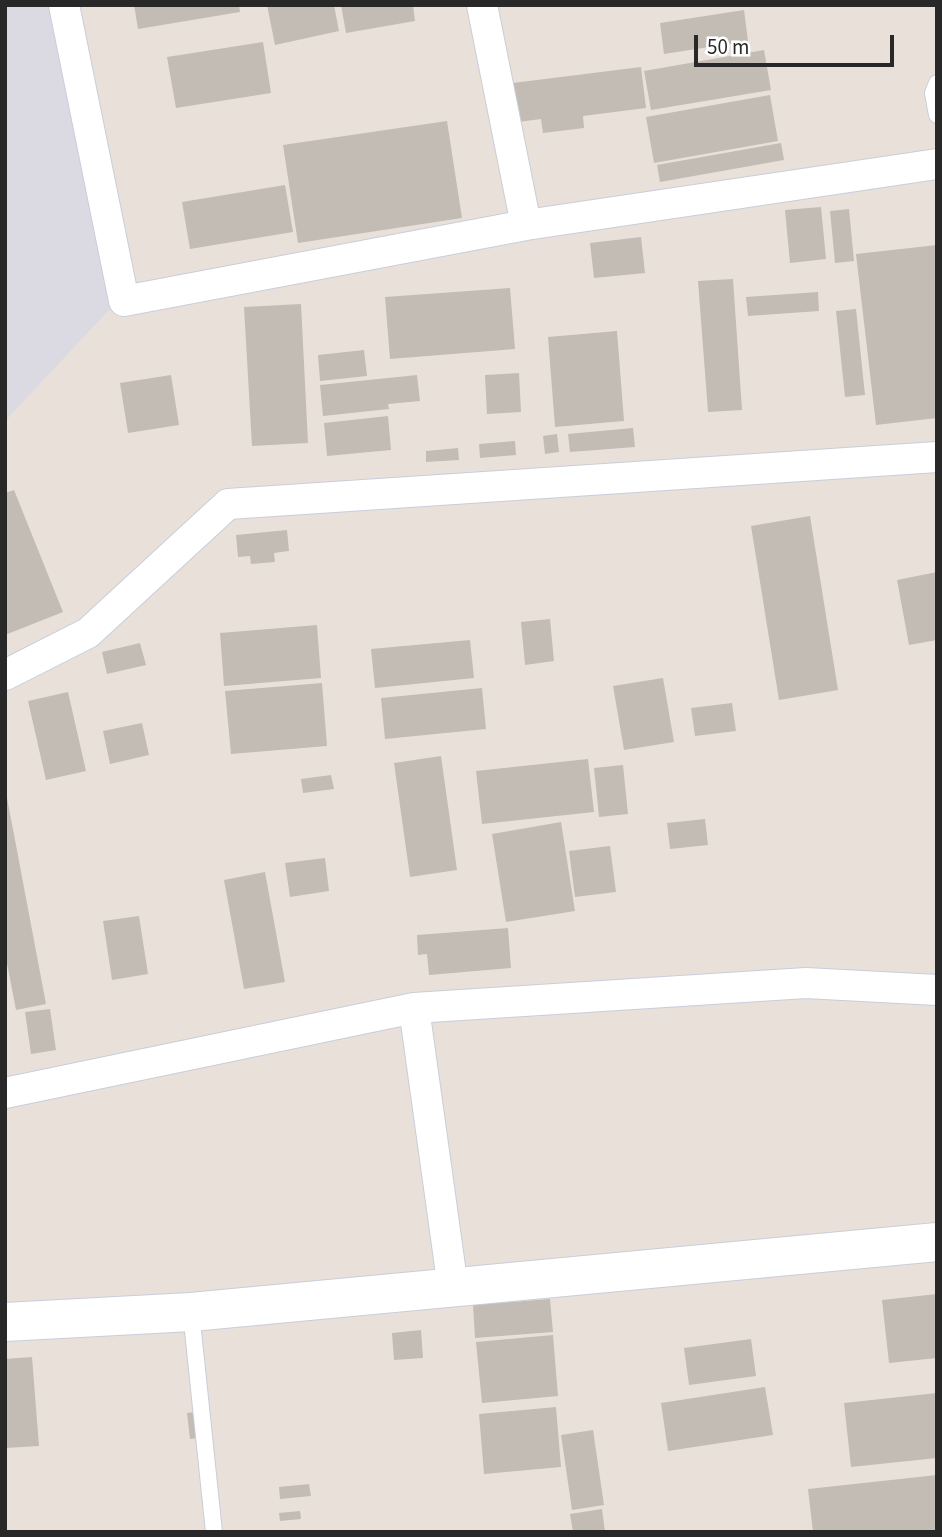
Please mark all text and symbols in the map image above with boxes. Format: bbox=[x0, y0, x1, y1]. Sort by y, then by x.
scale bar bbox=[697, 21, 897, 65]
text: 50 m bbox=[707, 32, 749, 62]

